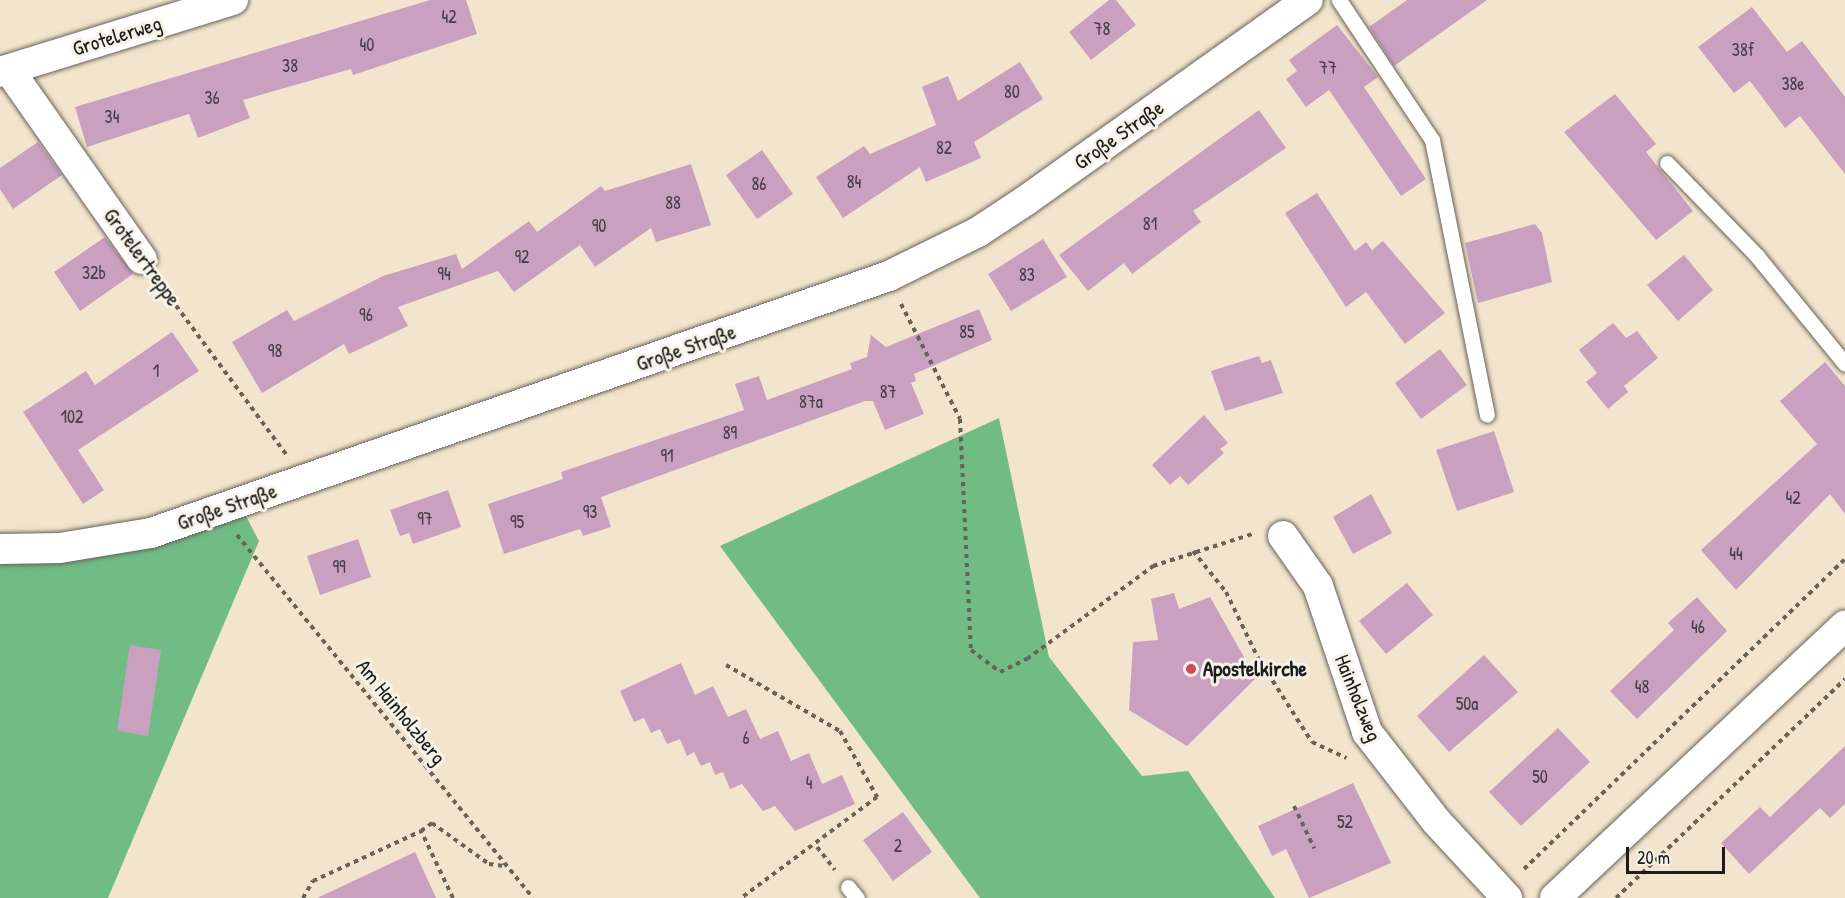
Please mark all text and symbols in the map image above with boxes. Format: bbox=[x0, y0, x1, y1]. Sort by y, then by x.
house number: 42 bbox=[441, 6, 457, 28]
street label: Grotelerweg bbox=[69, 11, 165, 61]
house number: 78 bbox=[1094, 18, 1110, 40]
house number: 40 bbox=[360, 34, 374, 56]
house number: 38f bbox=[1732, 39, 1754, 61]
house number: 38 bbox=[282, 55, 298, 77]
house number: 77 bbox=[1319, 57, 1337, 79]
house number: 38e bbox=[1781, 73, 1805, 95]
house number: 80 bbox=[1004, 81, 1020, 103]
house number: 36 bbox=[204, 87, 220, 109]
street label: Große Straße bbox=[1069, 95, 1169, 175]
house number: 34 bbox=[105, 106, 119, 128]
house number: 82 bbox=[936, 137, 952, 159]
house number: 84 bbox=[847, 171, 861, 193]
house number: 86 bbox=[752, 173, 766, 195]
house number: 88 bbox=[665, 192, 681, 214]
street label: Grotelertreppe bbox=[98, 203, 186, 311]
house number: 81 bbox=[1143, 213, 1157, 235]
house number: 90 bbox=[592, 215, 606, 237]
house number: 92 bbox=[514, 246, 530, 268]
house number: 32b bbox=[82, 262, 106, 284]
house number: 94 bbox=[437, 263, 451, 285]
house number: 83 bbox=[1019, 264, 1035, 286]
house number: 96 bbox=[359, 304, 373, 326]
street label: Große Straße bbox=[633, 319, 739, 377]
house number: 85 bbox=[959, 321, 975, 343]
house number: 98 bbox=[268, 340, 282, 362]
house number: 1 bbox=[153, 360, 159, 382]
house number: 87 bbox=[880, 381, 896, 403]
house number: 87a bbox=[799, 391, 823, 413]
house number: 102 bbox=[60, 406, 84, 428]
house number: 89 bbox=[723, 422, 737, 444]
house number: 91 bbox=[660, 445, 674, 467]
street label: Große Straße bbox=[174, 478, 280, 536]
house number: 42 bbox=[1785, 487, 1801, 509]
house number: 93 bbox=[583, 501, 597, 523]
house number: 97 bbox=[417, 508, 433, 530]
house number: 95 bbox=[510, 511, 524, 533]
house number: 44 bbox=[1729, 543, 1743, 565]
house number: 99 bbox=[332, 556, 346, 578]
house number: 46 bbox=[1691, 616, 1705, 638]
street label: Hainholzweg bbox=[1329, 651, 1387, 745]
street label: Am Hainholzberg bbox=[351, 654, 451, 770]
place label: Apostelkirche bbox=[1203, 656, 1307, 682]
marker: Apostelkirche bbox=[1184, 662, 1198, 676]
house number: 48 bbox=[1635, 676, 1649, 698]
house number: 50a bbox=[1456, 693, 1478, 715]
house number: 6 bbox=[742, 727, 750, 749]
house number: 50 bbox=[1532, 766, 1548, 788]
house number: 4 bbox=[806, 772, 812, 794]
house number: 52 bbox=[1337, 811, 1353, 833]
house number: 2 bbox=[894, 835, 902, 857]
scale bar bbox=[1629, 835, 1728, 873]
text: 20 m bbox=[1637, 845, 1670, 870]

